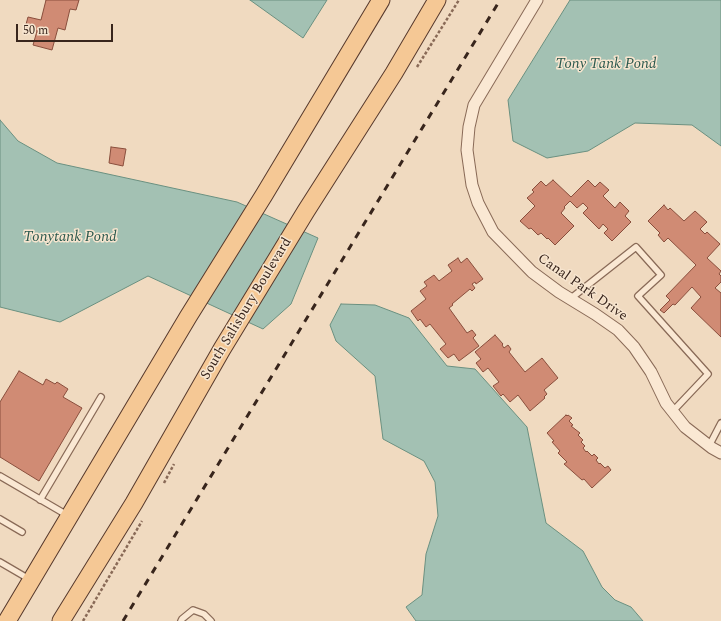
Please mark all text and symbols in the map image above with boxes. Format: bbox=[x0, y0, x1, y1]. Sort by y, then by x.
scale bar bbox=[18, 16, 115, 42]
text: 50 m bbox=[23, 21, 48, 40]
water label: Tony Tank Pond bbox=[555, 56, 657, 74]
water label: Tonytank Pond bbox=[23, 229, 117, 247]
street label: South Salisbury Boulevard bbox=[198, 235, 296, 383]
street label: Canal Park Drive bbox=[534, 251, 630, 325]

